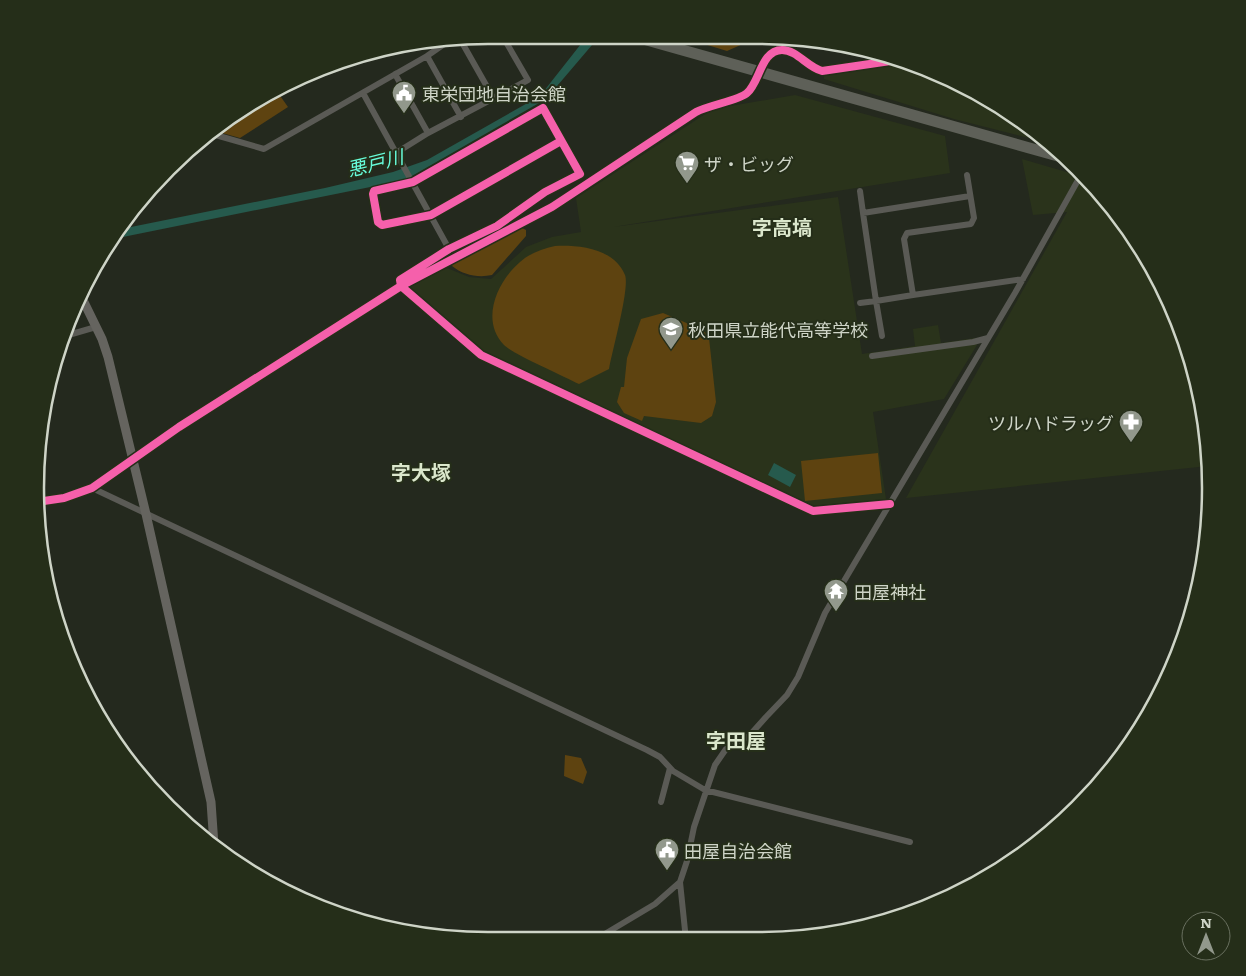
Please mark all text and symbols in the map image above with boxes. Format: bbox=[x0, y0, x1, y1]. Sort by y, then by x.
public building icon: 東栄団地自治会館 bbox=[391, 80, 417, 114]
place label: 東栄団地自治会館 bbox=[422, 80, 566, 107]
water label: 悪戸川 bbox=[344, 141, 408, 182]
supermarket icon: ザ・ビッグ bbox=[674, 150, 700, 184]
place label: ザ・ビッグ bbox=[704, 150, 794, 177]
district label: 字高塙 bbox=[752, 211, 812, 241]
school or university icon: 秋田県立能代高等学校 bbox=[658, 316, 684, 350]
place label: 秋田県立能代高等学校 bbox=[688, 316, 868, 343]
place label: ツルハドラッグ bbox=[988, 409, 1114, 436]
pharmacy icon: ツルハドラッグ bbox=[1118, 409, 1144, 443]
district label: 字大塚 bbox=[391, 456, 451, 486]
temple icon: 田屋神社 bbox=[823, 578, 849, 612]
place label: 田屋神社 bbox=[854, 578, 926, 605]
district label: 字田屋 bbox=[706, 724, 766, 754]
public building icon: 田屋自治会館 bbox=[654, 837, 680, 871]
place label: 田屋自治会館 bbox=[684, 837, 792, 864]
north arrow bbox=[1181, 911, 1231, 961]
text: N bbox=[1200, 912, 1212, 932]

